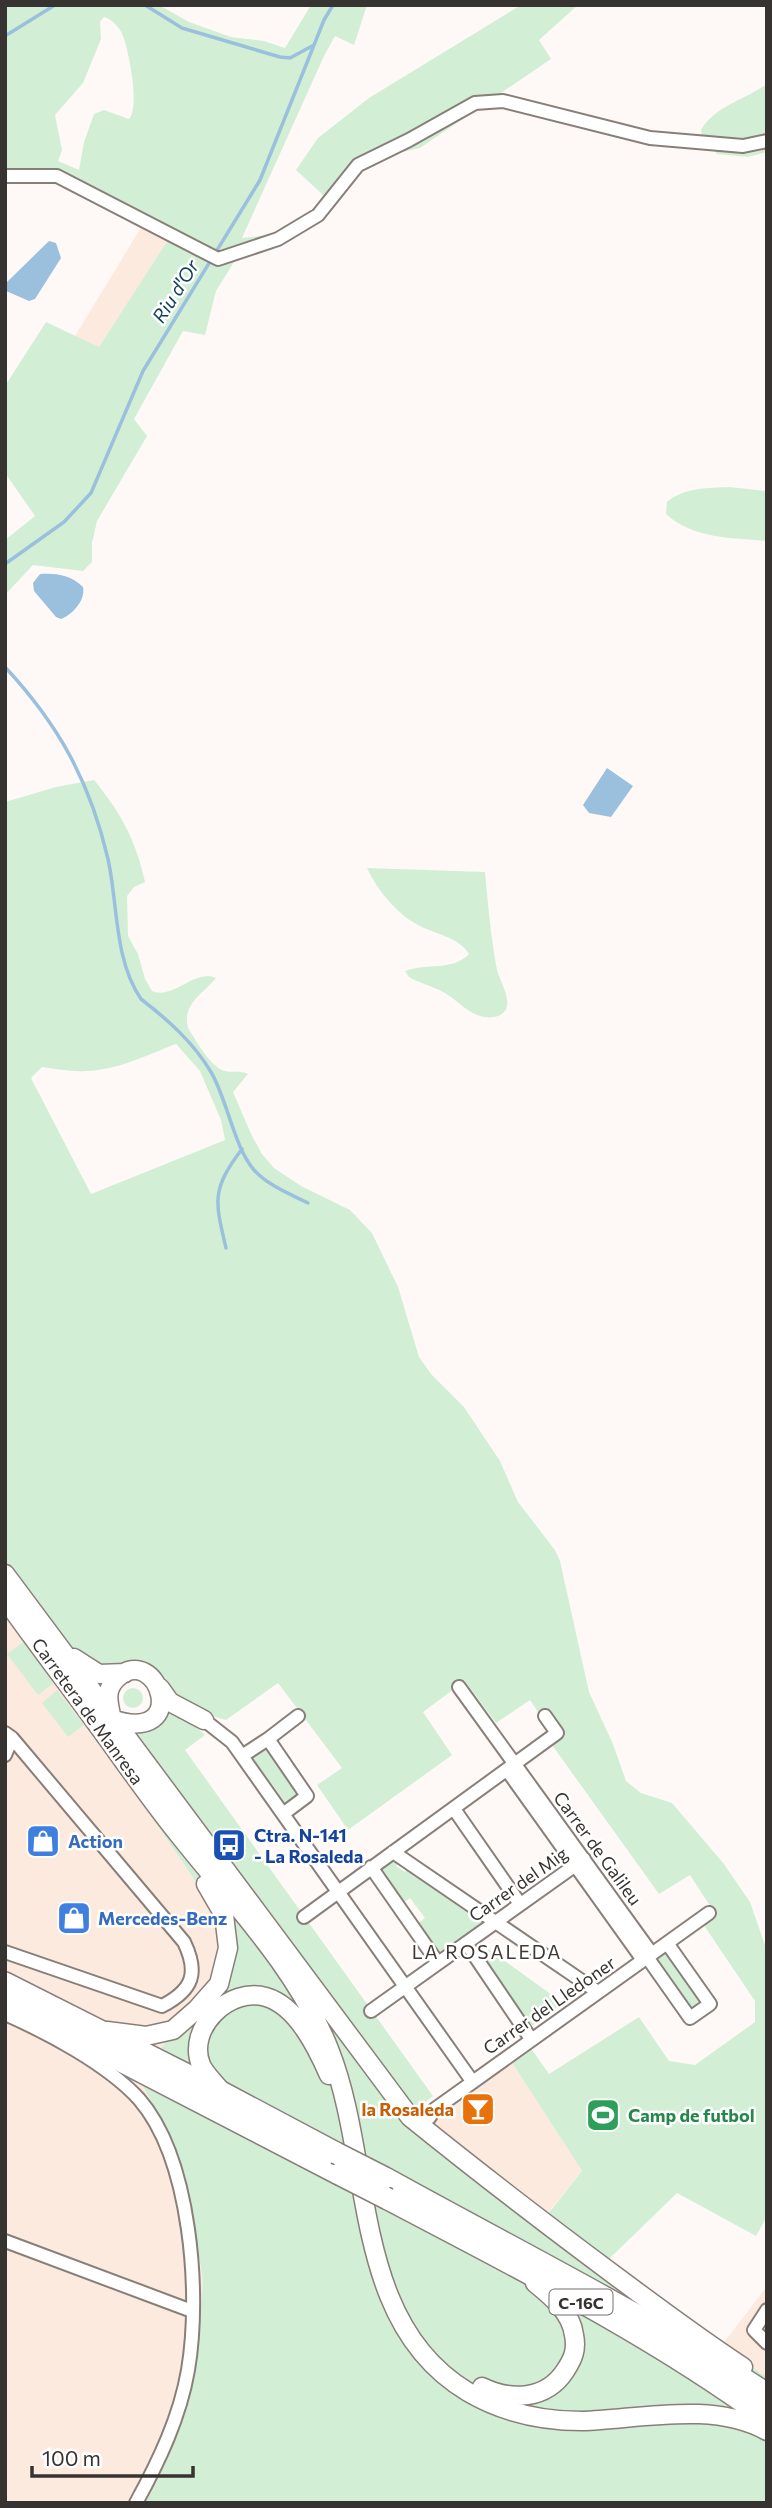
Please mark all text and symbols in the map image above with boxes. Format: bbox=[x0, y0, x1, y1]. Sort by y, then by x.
water label: Riu d'Or bbox=[147, 254, 204, 327]
street label: Carretera de Manresa bbox=[27, 1633, 149, 1789]
street label: Carrer de Galileu bbox=[549, 1787, 647, 1909]
shop icon: Action bbox=[24, 1822, 62, 1860]
place label: Ctra. N-141 - La Rosaleda bbox=[254, 1824, 363, 1867]
bus stop icon: Ctra. N-141 - La Rosaleda bbox=[210, 1826, 248, 1864]
place label: Action bbox=[68, 1830, 123, 1852]
street label: Carrer del Mig bbox=[464, 1842, 572, 1926]
shop icon: Mercedes-Benz bbox=[55, 1899, 93, 1937]
place label: Mercedes-Benz bbox=[98, 1907, 227, 1929]
district label: LA ROSALEDA bbox=[412, 1940, 562, 1963]
street label: Carrer del Lledoner bbox=[479, 1951, 619, 2059]
bar icon: la Rosaleda bbox=[459, 2090, 497, 2128]
sports icon: Camp de futbol bbox=[584, 2096, 622, 2134]
place label: la Rosaleda bbox=[362, 2098, 454, 2120]
place label: Camp de futbol bbox=[628, 2104, 755, 2126]
road number: C-16C bbox=[550, 2290, 612, 2314]
scale bar bbox=[32, 2434, 192, 2478]
text: 100 m bbox=[42, 2445, 101, 2470]

